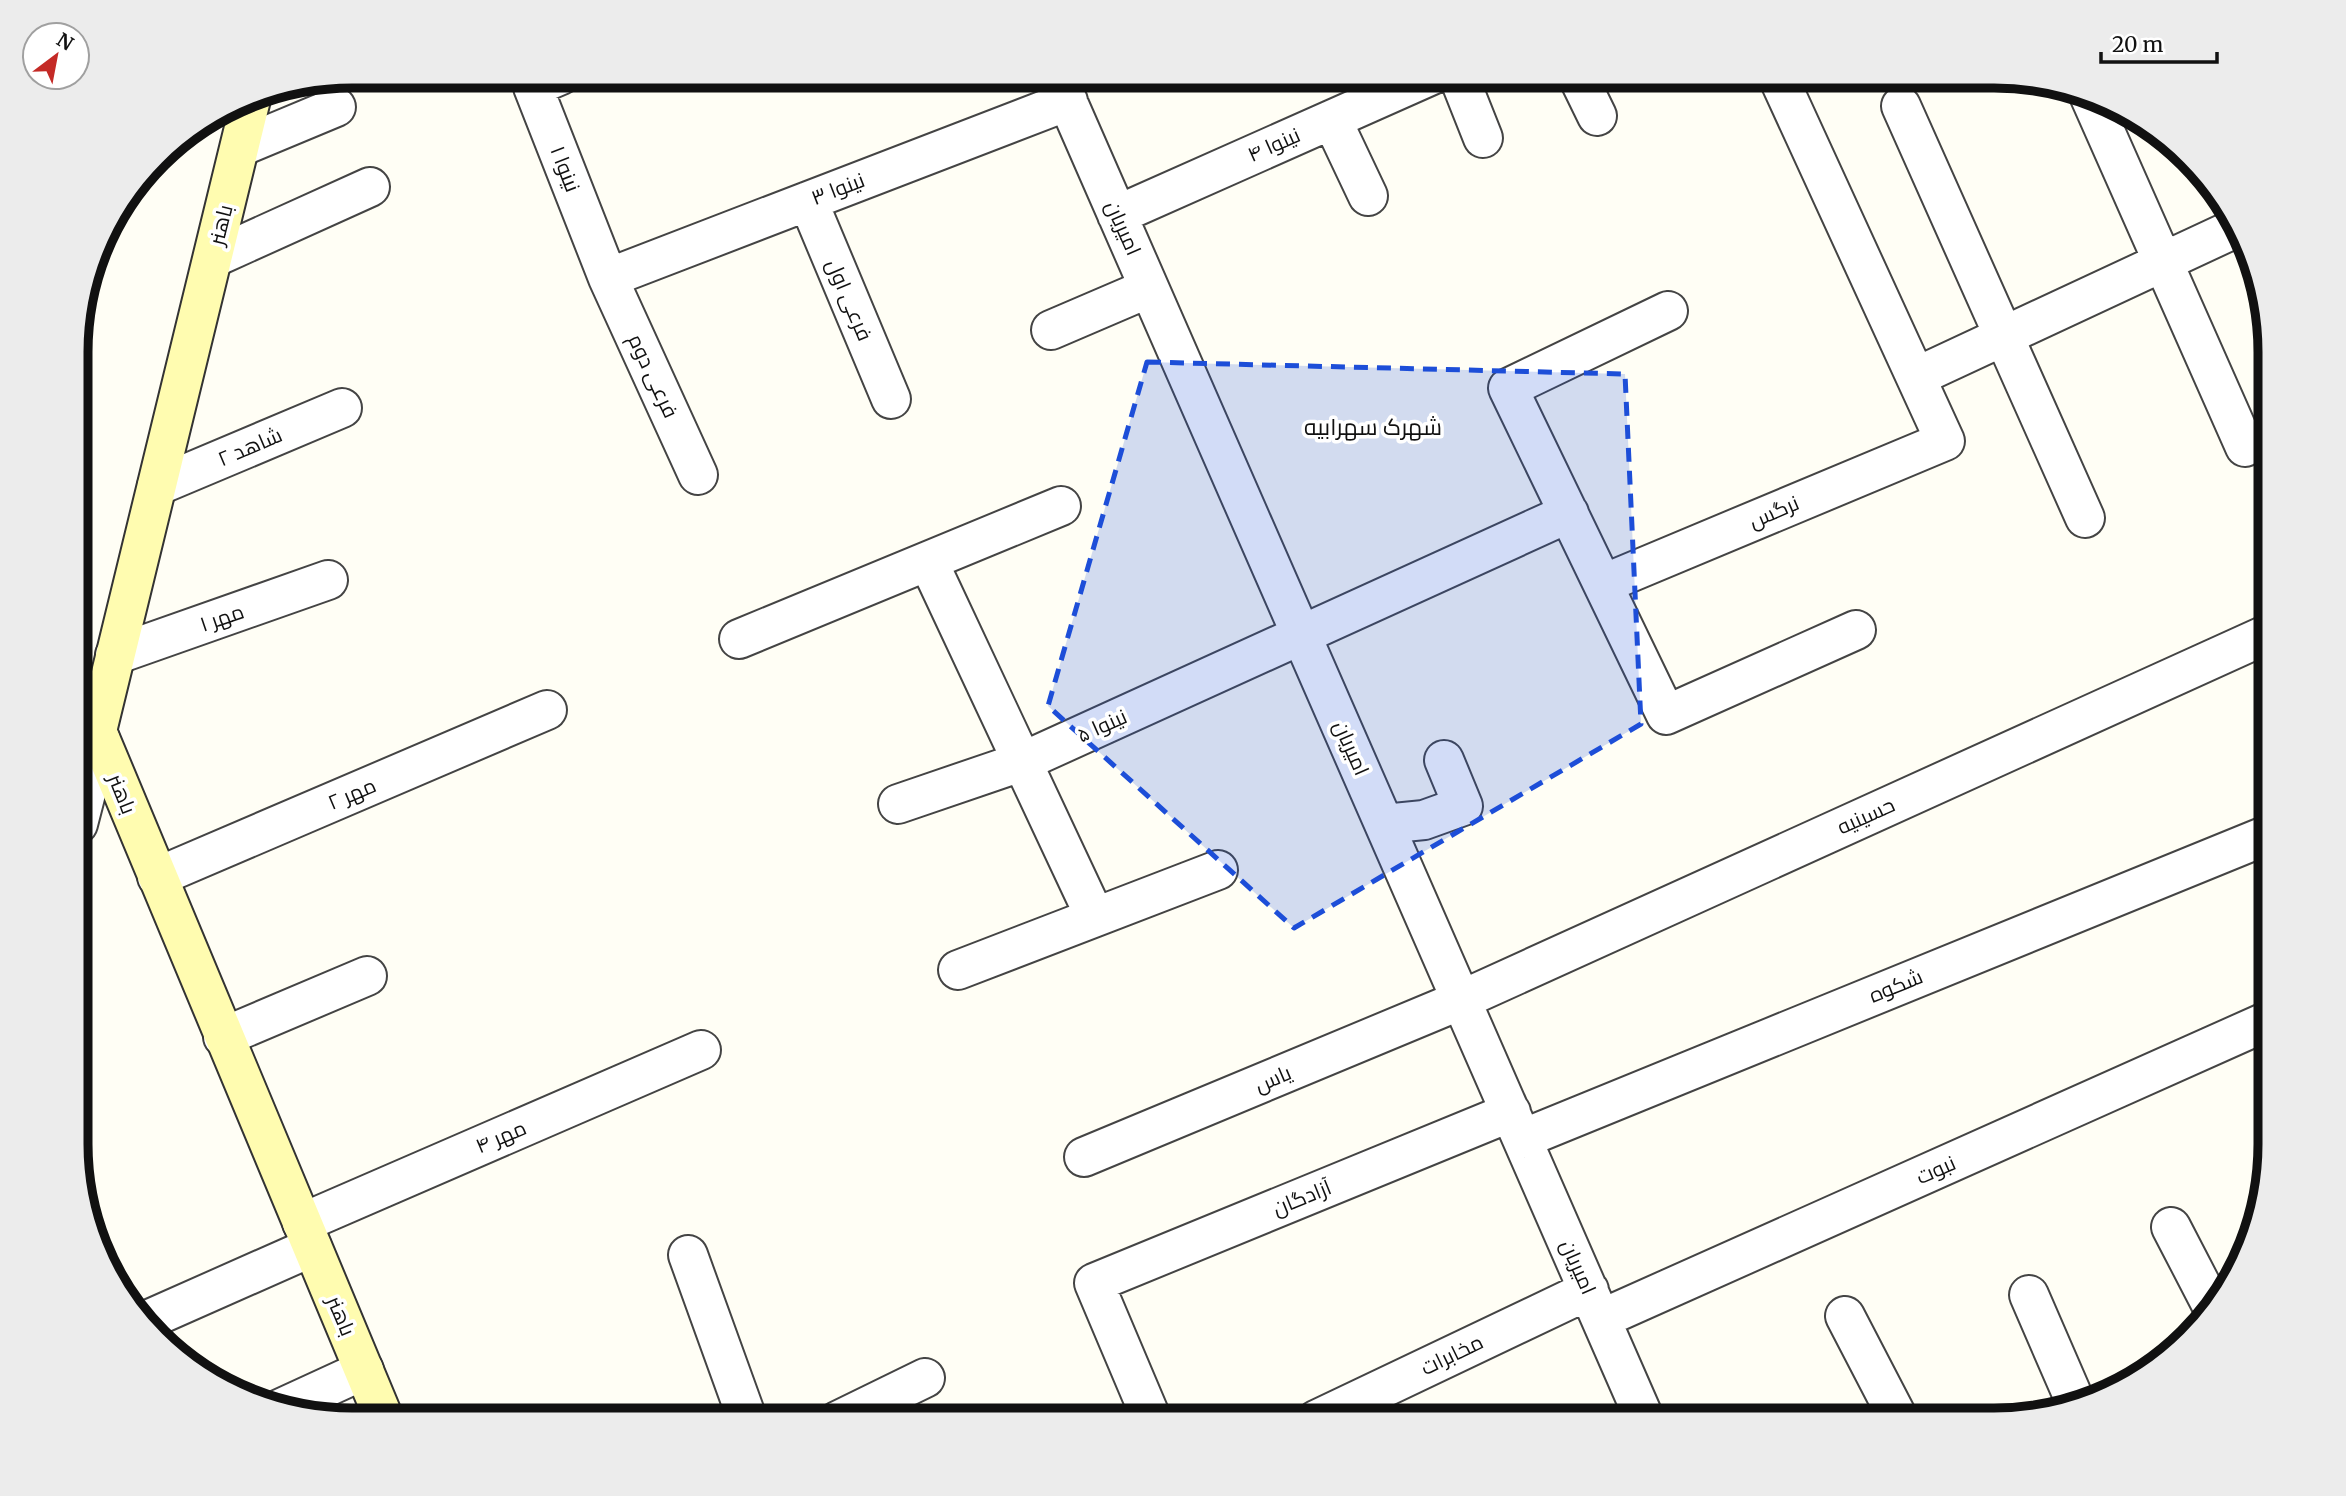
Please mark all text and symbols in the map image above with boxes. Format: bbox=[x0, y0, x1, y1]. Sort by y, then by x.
north arrow bbox=[21, 21, 91, 91]
scale bar bbox=[2101, 21, 2216, 65]
text: N bbox=[52, 27, 78, 56]
text: 20 m bbox=[2112, 31, 2164, 58]
street label: نینوا ۴ bbox=[1243, 121, 1304, 168]
street label: نینوا ۱ bbox=[544, 142, 587, 196]
street label: نینوا ۳ bbox=[807, 166, 868, 211]
street label: امیریان bbox=[1099, 196, 1147, 260]
street label: باهنر bbox=[202, 202, 239, 249]
street label: فرعی اول bbox=[820, 255, 879, 345]
street label: فرعی دوم bbox=[621, 329, 685, 423]
district label: شهرک سهرابیه bbox=[1304, 412, 1442, 441]
street label: شاهد ۲ bbox=[213, 421, 286, 472]
street label: نرگس bbox=[1744, 489, 1803, 534]
street label: مهر ۱ bbox=[196, 597, 248, 638]
street label: نینوا ۵ bbox=[1072, 703, 1131, 748]
street label: امیریان bbox=[1327, 716, 1375, 780]
street label: باهنر bbox=[102, 769, 143, 818]
street label: مهر ۲ bbox=[324, 771, 380, 816]
street label: حسینیه bbox=[1833, 791, 1899, 840]
street label: شکوه bbox=[1865, 963, 1927, 1008]
street label: یاس bbox=[1250, 1059, 1296, 1098]
street label: مهر ۴ bbox=[471, 1114, 530, 1159]
street label: نبوت bbox=[1912, 1149, 1960, 1190]
street label: آزادگان bbox=[1268, 1173, 1336, 1222]
street label: امیریان bbox=[1554, 1235, 1602, 1299]
street label: باهنر bbox=[321, 1291, 362, 1340]
street label: مخابرات bbox=[1416, 1328, 1488, 1381]

